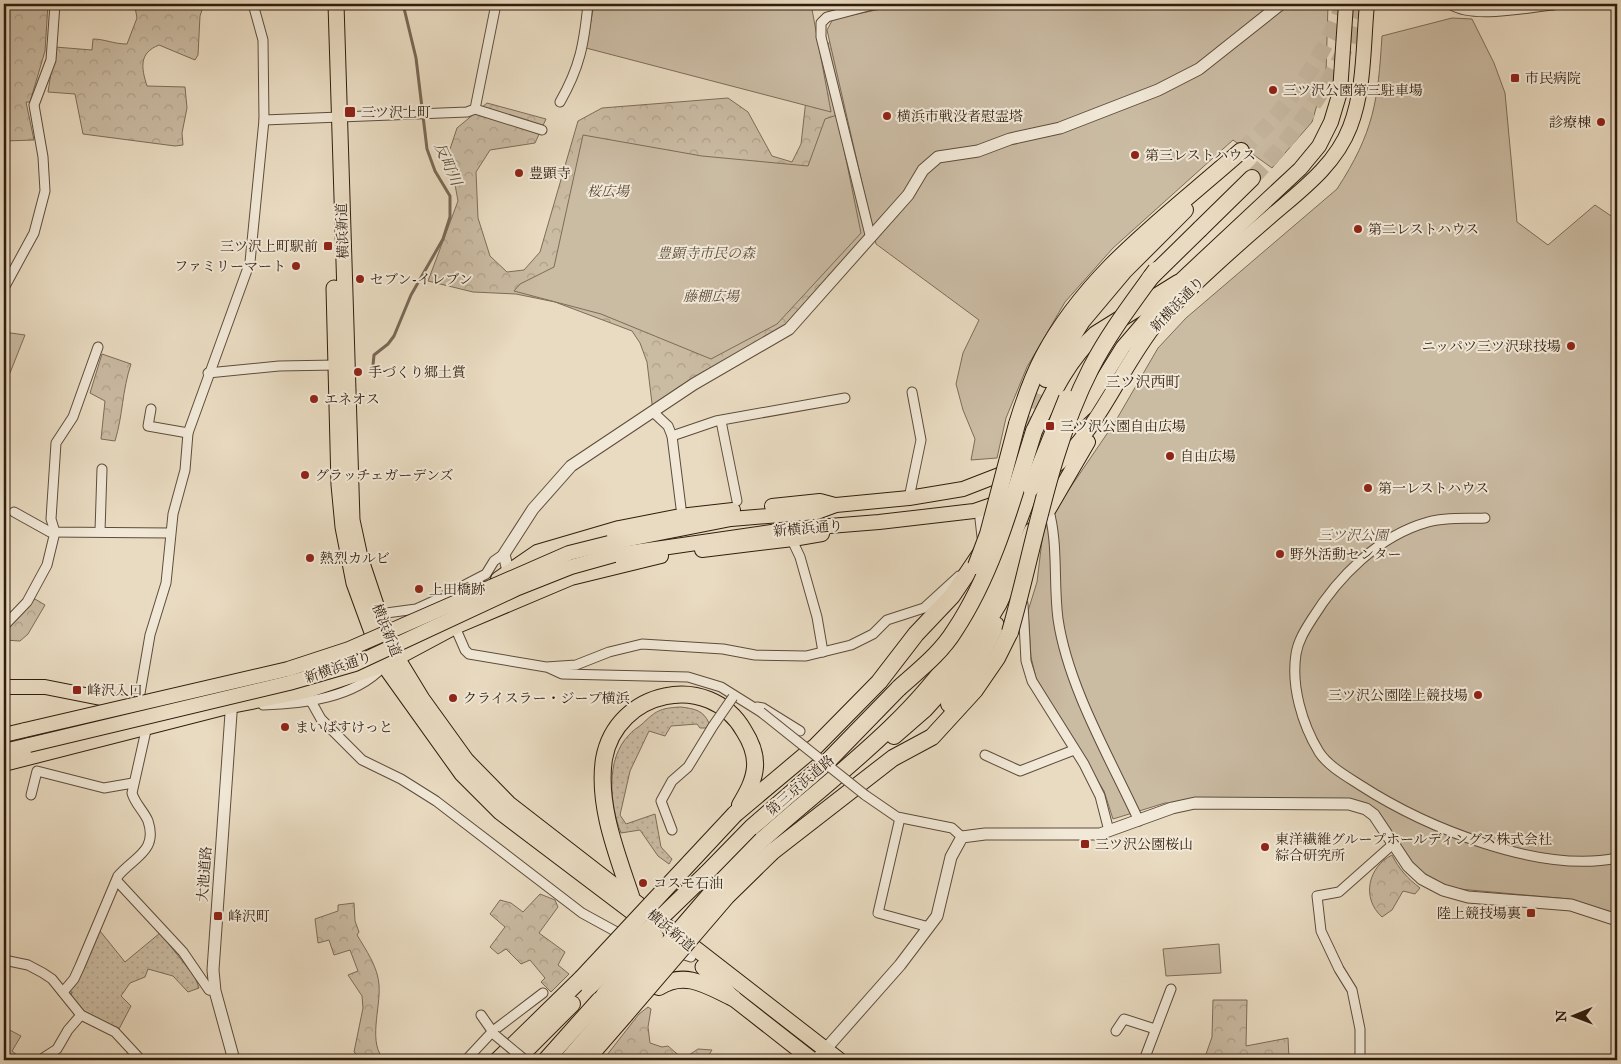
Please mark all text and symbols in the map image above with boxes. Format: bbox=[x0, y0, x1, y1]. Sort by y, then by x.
place label: 市民病院 bbox=[1525, 70, 1581, 87]
marker: 市民病院 bbox=[1509, 72, 1521, 84]
place label: 三ツ沢公園第三駐車場 bbox=[1283, 82, 1423, 99]
marker: 三ツ沢公園第三駐車場 bbox=[1267, 84, 1279, 96]
place label: 三ツ沢上町 bbox=[361, 104, 431, 121]
marker: 三ツ沢上町 bbox=[343, 105, 357, 119]
place label: 横浜市戦没者慰霊塔 bbox=[897, 108, 1023, 125]
marker: 横浜市戦没者慰霊塔 bbox=[881, 110, 893, 122]
place label: 診療棟 bbox=[1549, 114, 1591, 131]
marker: 診療棟 bbox=[1595, 116, 1607, 128]
water label: 反町川 bbox=[431, 140, 466, 190]
place label: 第三レストハウス bbox=[1145, 147, 1256, 164]
marker: 第三レストハウス bbox=[1129, 149, 1141, 161]
place label: 豊顕寺 bbox=[529, 165, 571, 182]
marker: 豊顕寺 bbox=[513, 167, 525, 179]
park label: 桜広場 bbox=[587, 183, 631, 200]
street label: 横浜新道 bbox=[333, 203, 352, 259]
place label: 第二レストハウス bbox=[1368, 221, 1479, 238]
marker: 第二レストハウス bbox=[1352, 223, 1364, 235]
place label: 三ツ沢上町駅前 bbox=[220, 238, 318, 255]
marker: 三ツ沢上町駅前 bbox=[322, 240, 334, 252]
park label: 豊顕寺市民の森 bbox=[657, 245, 757, 262]
place label: ファミリーマート bbox=[174, 258, 286, 275]
marker: ファミリーマート bbox=[290, 260, 302, 272]
place label: セブン-イレブン bbox=[370, 271, 473, 288]
marker: セブン-イレブン bbox=[354, 273, 366, 285]
street label: 新横浜通り bbox=[1147, 273, 1208, 335]
park label: 藤棚広場 bbox=[683, 288, 741, 305]
place label: ニッパツ三ツ沢球技場 bbox=[1422, 338, 1561, 355]
marker: ニッパツ三ツ沢球技場 bbox=[1565, 340, 1577, 352]
place label: 手づくり郷土賞 bbox=[368, 364, 466, 381]
marker: 手づくり郷土賞 bbox=[352, 366, 364, 378]
district label: 三ツ沢西町 bbox=[1105, 373, 1181, 391]
place label: エネオス bbox=[324, 391, 380, 408]
marker: エネオス bbox=[308, 393, 320, 405]
place label: 三ツ沢公園自由広場 bbox=[1060, 418, 1186, 435]
marker: 三ツ沢公園自由広場 bbox=[1044, 420, 1056, 432]
place label: 自由広場 bbox=[1180, 448, 1236, 465]
marker: 自由広場 bbox=[1164, 450, 1176, 462]
place label: グラッチェガーデンズ bbox=[315, 467, 454, 484]
marker: グラッチェガーデンズ bbox=[299, 469, 311, 481]
place label: 第一レストハウス bbox=[1378, 480, 1489, 497]
marker: 第一レストハウス bbox=[1362, 482, 1374, 494]
street label: 新横浜通り bbox=[772, 517, 844, 540]
park label: 三ツ沢公園 bbox=[1318, 527, 1390, 544]
place label: 野外活動センター bbox=[1290, 546, 1401, 563]
marker: 野外活動センター bbox=[1274, 548, 1286, 560]
place label: 熱烈カルビ bbox=[320, 550, 390, 567]
marker: 熱烈カルビ bbox=[304, 552, 316, 564]
place label: 上田橋跡 bbox=[429, 581, 485, 598]
marker: 上田橋跡 bbox=[413, 583, 425, 595]
street label: 横浜新道 bbox=[368, 601, 405, 659]
street label: 新横浜通り bbox=[302, 648, 374, 687]
place label: 峰沢入口 bbox=[87, 682, 143, 699]
marker: 峰沢入口 bbox=[71, 684, 83, 696]
place label: 三ツ沢公園陸上競技場 bbox=[1328, 687, 1468, 704]
marker: 三ツ沢公園陸上競技場 bbox=[1472, 689, 1484, 701]
place label: クライスラー・ジープ横浜 bbox=[463, 690, 630, 707]
marker: クライスラー・ジープ横浜 bbox=[447, 692, 459, 704]
place label: まいばすけっと bbox=[295, 719, 393, 736]
marker: まいばすけっと bbox=[279, 721, 291, 733]
street label: 第三京浜道路 bbox=[763, 751, 838, 819]
place label: 東洋繊維グループホールディングス株式会社 綜合研究所 bbox=[1275, 831, 1552, 864]
place label: 三ツ沢公園桜山 bbox=[1095, 836, 1193, 853]
marker: 三ツ沢公園桜山 bbox=[1079, 838, 1091, 850]
marker: 東洋繊維グループホールディングス株式会社 綜合研究所 bbox=[1259, 841, 1271, 853]
street label: 大池道路 bbox=[194, 846, 215, 903]
place label: コスモ石油 bbox=[653, 875, 723, 892]
marker: コスモ石油 bbox=[637, 877, 649, 889]
place label: 陸上競技場裏 bbox=[1437, 905, 1521, 922]
street label: 横浜新道 bbox=[644, 906, 698, 955]
marker: 陸上競技場裏 bbox=[1525, 907, 1537, 919]
place label: 峰沢町 bbox=[228, 908, 270, 925]
marker: 峰沢町 bbox=[212, 910, 224, 922]
north arrow bbox=[1548, 992, 1598, 1042]
text: N bbox=[1553, 1010, 1570, 1022]

